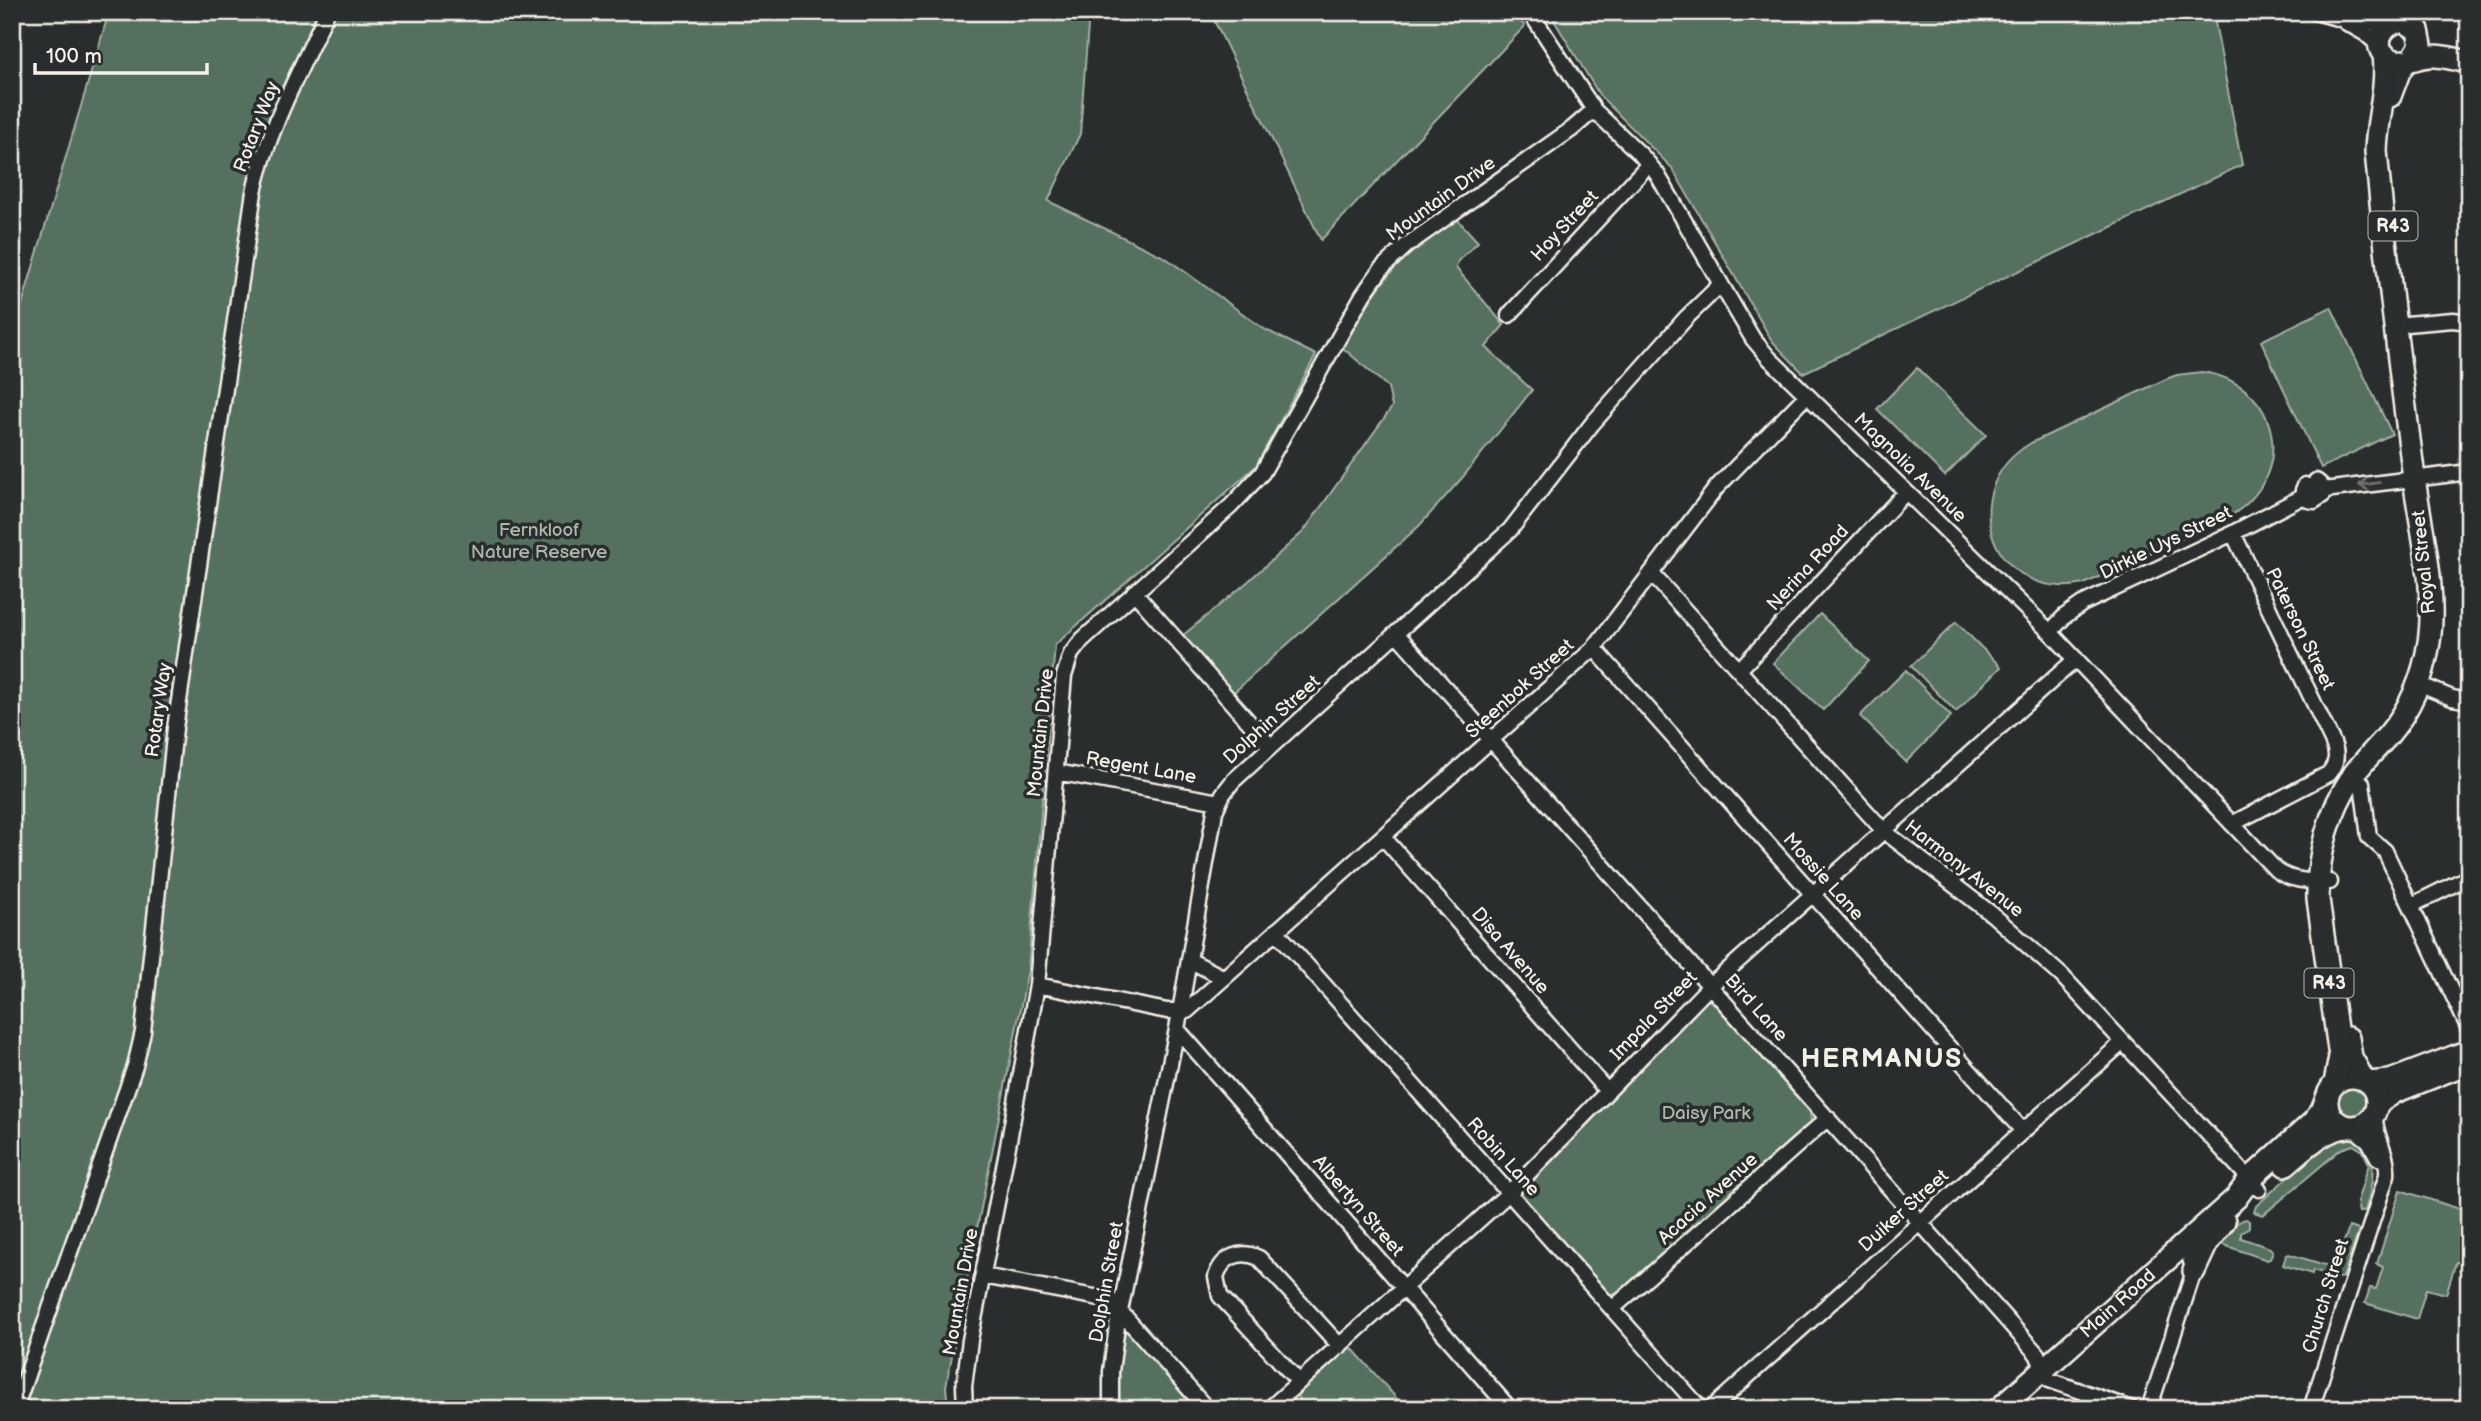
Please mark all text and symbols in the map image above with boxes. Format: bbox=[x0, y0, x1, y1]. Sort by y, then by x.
scale bar bbox=[35, 32, 206, 76]
text: 100 m bbox=[46, 44, 102, 69]
street label: Rotary Way bbox=[229, 78, 285, 176]
street label: Mountain Drive bbox=[1382, 152, 1500, 246]
street label: Hoy Street bbox=[1526, 186, 1604, 266]
road number: R43 bbox=[2368, 211, 2418, 240]
street label: Magnolia Avenue bbox=[1849, 408, 1971, 528]
one-way arrow bbox=[2358, 478, 2381, 491]
street label: Dirkie Uys Street bbox=[2096, 501, 2236, 585]
street label: Royal Street bbox=[2407, 509, 2441, 615]
park label: Fernkloof Nature Reserve bbox=[471, 519, 607, 564]
street label: Nerina Road bbox=[1762, 520, 1854, 616]
street label: Paterson Street bbox=[2260, 564, 2340, 694]
street label: Steenbok Street bbox=[1461, 634, 1579, 744]
street label: Rotary Way bbox=[141, 661, 177, 759]
street label: Mountain Drive bbox=[1023, 668, 1059, 798]
street label: Dolphin Street bbox=[1219, 670, 1325, 769]
street label: Regent Lane bbox=[1084, 747, 1198, 789]
street label: Harmony Avenue bbox=[1900, 815, 2028, 923]
street label: Mossie Lane bbox=[1778, 828, 1868, 926]
street label: Disa Avenue bbox=[1466, 903, 1554, 999]
street label: Impala Street bbox=[1606, 966, 1702, 1065]
road number: R43 bbox=[2304, 968, 2354, 998]
street label: Bird Lane bbox=[1720, 969, 1792, 1047]
district label: HERMANUS bbox=[1801, 1044, 1963, 1075]
park label: Daisy Park bbox=[1662, 1102, 1751, 1125]
street label: Robin Lane bbox=[1462, 1113, 1544, 1201]
street label: Acacia Avenue bbox=[1653, 1148, 1763, 1250]
street label: Albertyn Street bbox=[1308, 1151, 1408, 1262]
street label: Duiker Street bbox=[1854, 1165, 1954, 1257]
street label: Dolphin Street bbox=[1085, 1220, 1129, 1344]
street label: Mountain Drive bbox=[938, 1226, 984, 1358]
street label: Church Street bbox=[2298, 1236, 2354, 1356]
street label: Main Road bbox=[2075, 1264, 2160, 1343]

